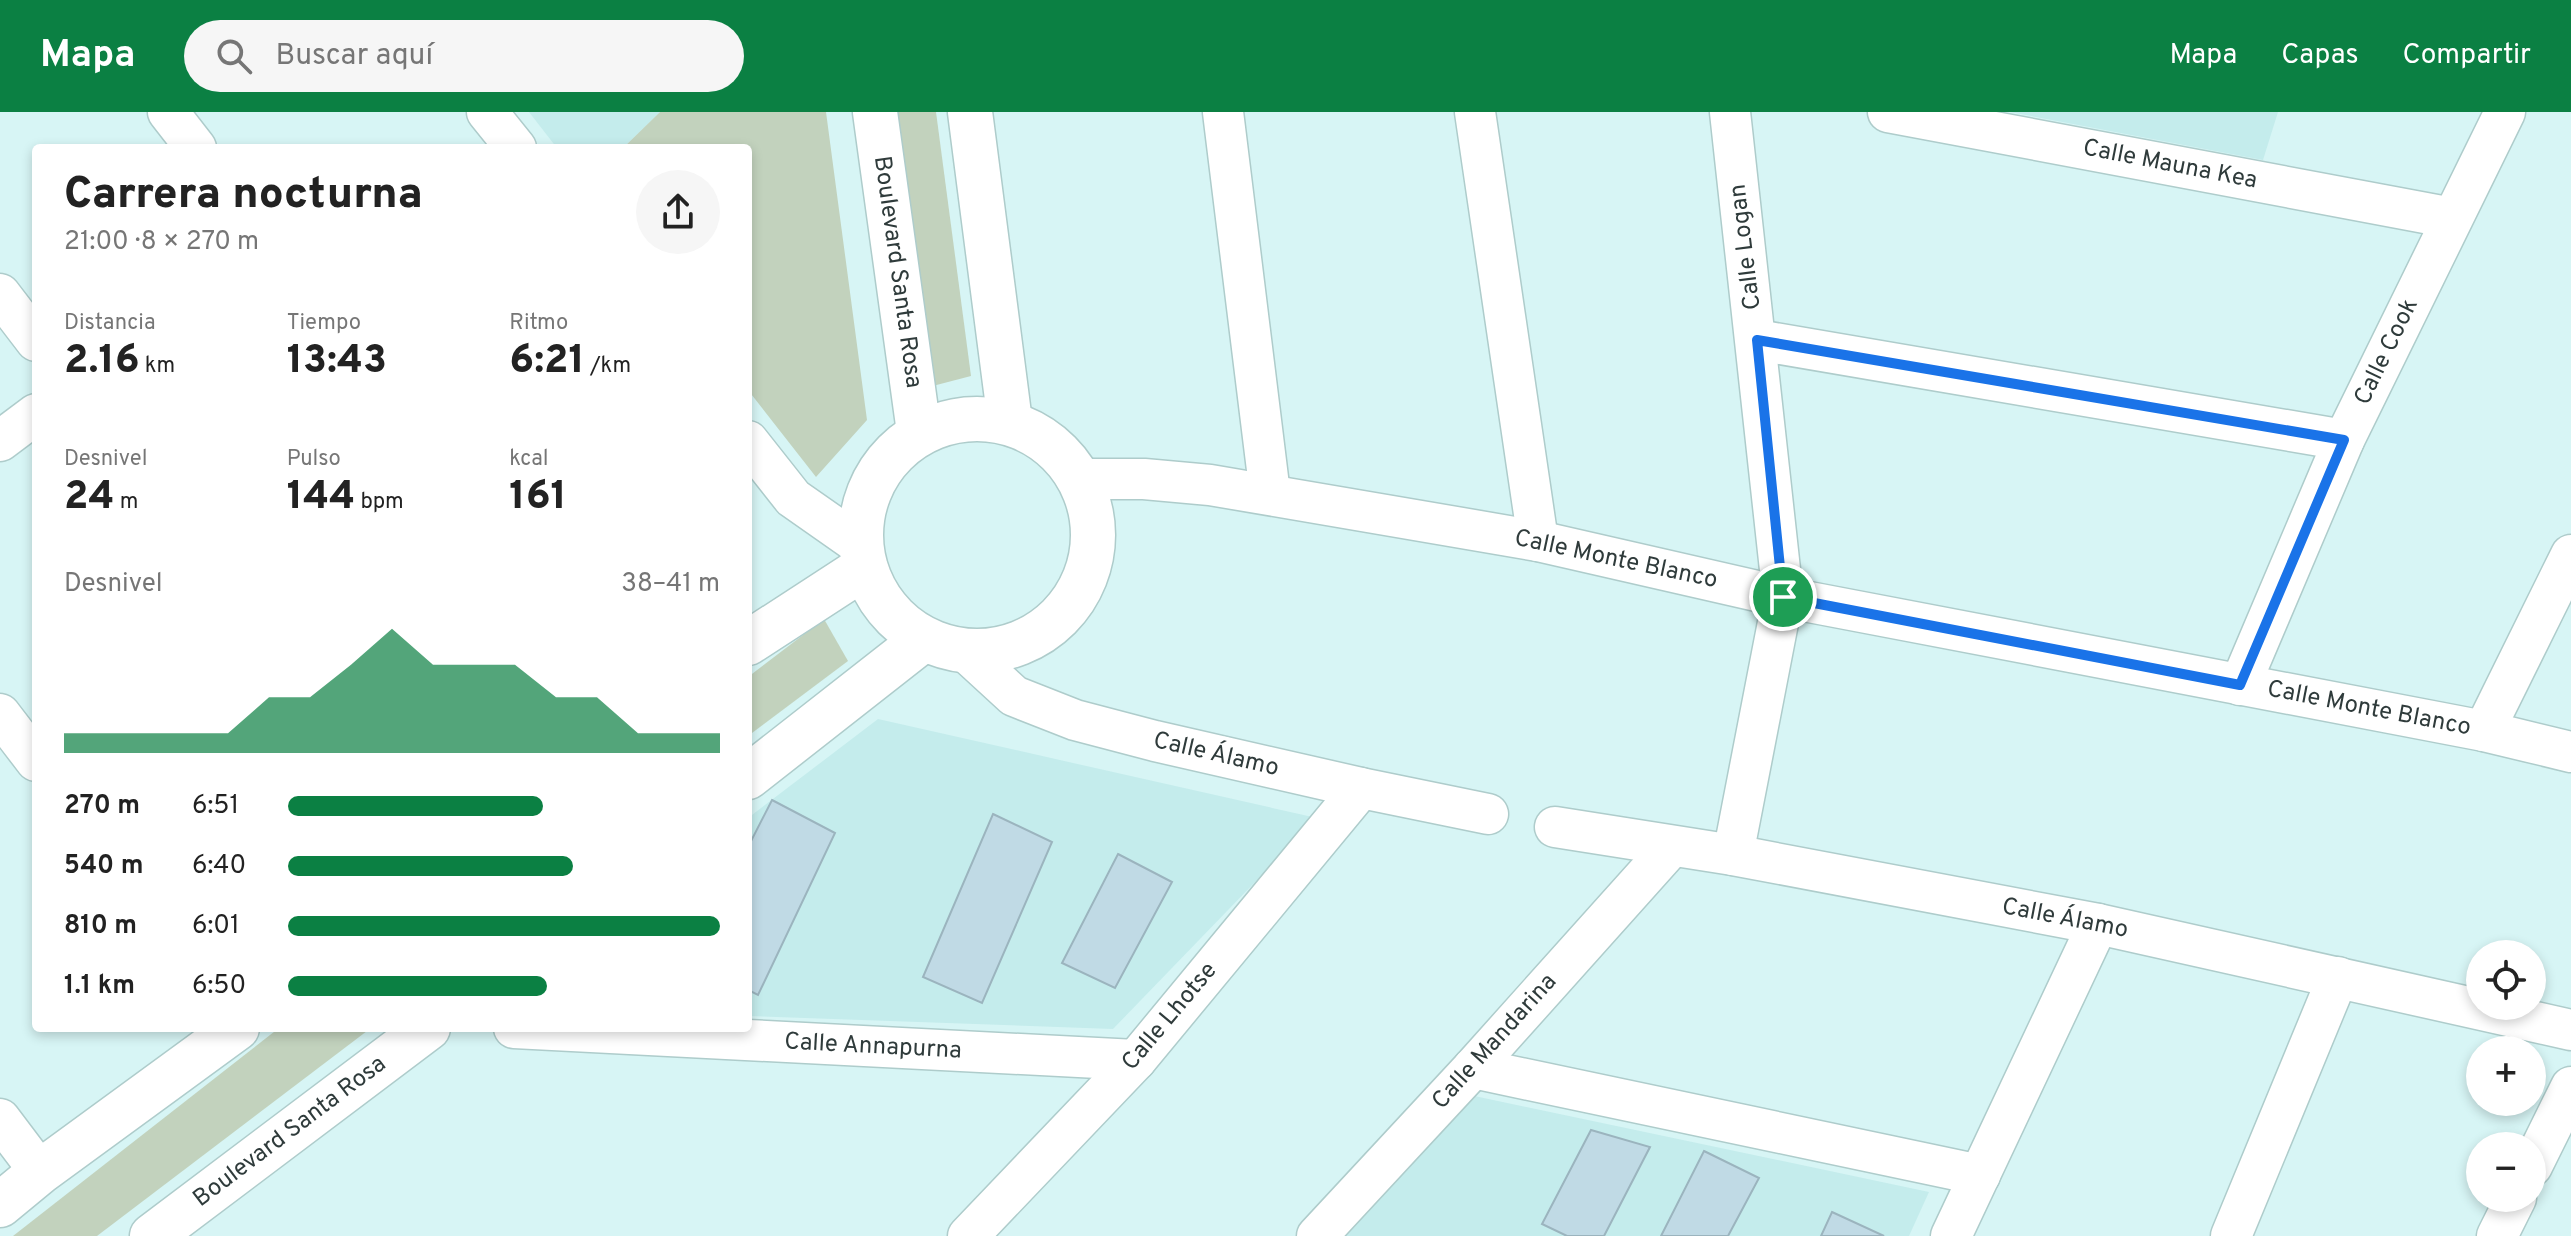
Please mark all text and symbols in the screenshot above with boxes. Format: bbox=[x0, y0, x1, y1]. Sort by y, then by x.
search box bbox=[184, 20, 744, 92]
text: Mapa bbox=[40, 32, 136, 81]
icon: search bbox=[212, 34, 256, 78]
text: Buscar aquí bbox=[276, 38, 433, 75]
text: Mapa bbox=[2170, 38, 2237, 74]
text: Capas bbox=[2281, 38, 2359, 74]
text: Compartir bbox=[2403, 38, 2531, 74]
street label: Calle Mauna Kea bbox=[2080, 133, 2260, 197]
street label: Boulevard Santa Rosa bbox=[866, 154, 928, 390]
text: Carrera nocturna bbox=[64, 168, 423, 224]
button: share bbox=[636, 170, 720, 254]
street label: Calle Logan bbox=[1723, 182, 1769, 312]
text: 21:00 · 8 × 270 m bbox=[64, 226, 259, 259]
street label: Calle Cook bbox=[2348, 294, 2426, 410]
text: Distancia bbox=[64, 310, 156, 337]
text: Tiempo bbox=[287, 310, 361, 337]
text: Ritmo bbox=[509, 310, 568, 337]
text: 2.16 bbox=[64, 337, 140, 387]
text: 13:43 bbox=[287, 337, 387, 387]
text: 6:21 bbox=[509, 337, 585, 387]
text: km bbox=[140, 353, 175, 380]
text: /km bbox=[585, 353, 631, 380]
text: Desnivel bbox=[64, 446, 147, 473]
text: Pulso bbox=[287, 446, 341, 473]
text: kcal bbox=[509, 446, 548, 473]
text: 24 bbox=[64, 473, 115, 523]
text: 144 bbox=[287, 473, 355, 523]
text: 161 bbox=[509, 473, 567, 523]
text: m bbox=[115, 489, 138, 516]
text: bpm bbox=[355, 489, 404, 516]
street label: Calle Monte Blanco bbox=[1512, 524, 1720, 596]
pin bbox=[1749, 563, 1817, 631]
text: Desnivel bbox=[64, 568, 163, 601]
text: 38–41 m bbox=[621, 568, 720, 601]
icon: arrive bbox=[1761, 575, 1805, 619]
street label: Calle Monte Blanco bbox=[2265, 675, 2473, 743]
street label: Calle Álamo bbox=[1150, 724, 1282, 784]
text: 270 m bbox=[64, 790, 140, 823]
text: 6:51 bbox=[192, 790, 239, 823]
text: 540 m bbox=[64, 850, 143, 883]
text: 6:40 bbox=[192, 850, 246, 883]
street label: Calle Álamo bbox=[1999, 890, 2131, 946]
text: 810 m bbox=[64, 910, 137, 943]
text: 6:01 bbox=[192, 910, 240, 943]
map controls bbox=[2466, 940, 2546, 1212]
button: locate bbox=[2466, 940, 2546, 1020]
street label: Calle Lhotse bbox=[1116, 957, 1224, 1077]
street label: Calle Mandarina bbox=[1426, 968, 1564, 1116]
text: 1.1 km bbox=[64, 970, 135, 1003]
text: 6:50 bbox=[192, 970, 246, 1003]
street label: Calle Annapurna bbox=[783, 1027, 963, 1067]
button: + bbox=[2466, 1036, 2546, 1116]
street label: Boulevard Santa Rosa bbox=[188, 1050, 392, 1214]
button: − bbox=[2466, 1132, 2546, 1212]

